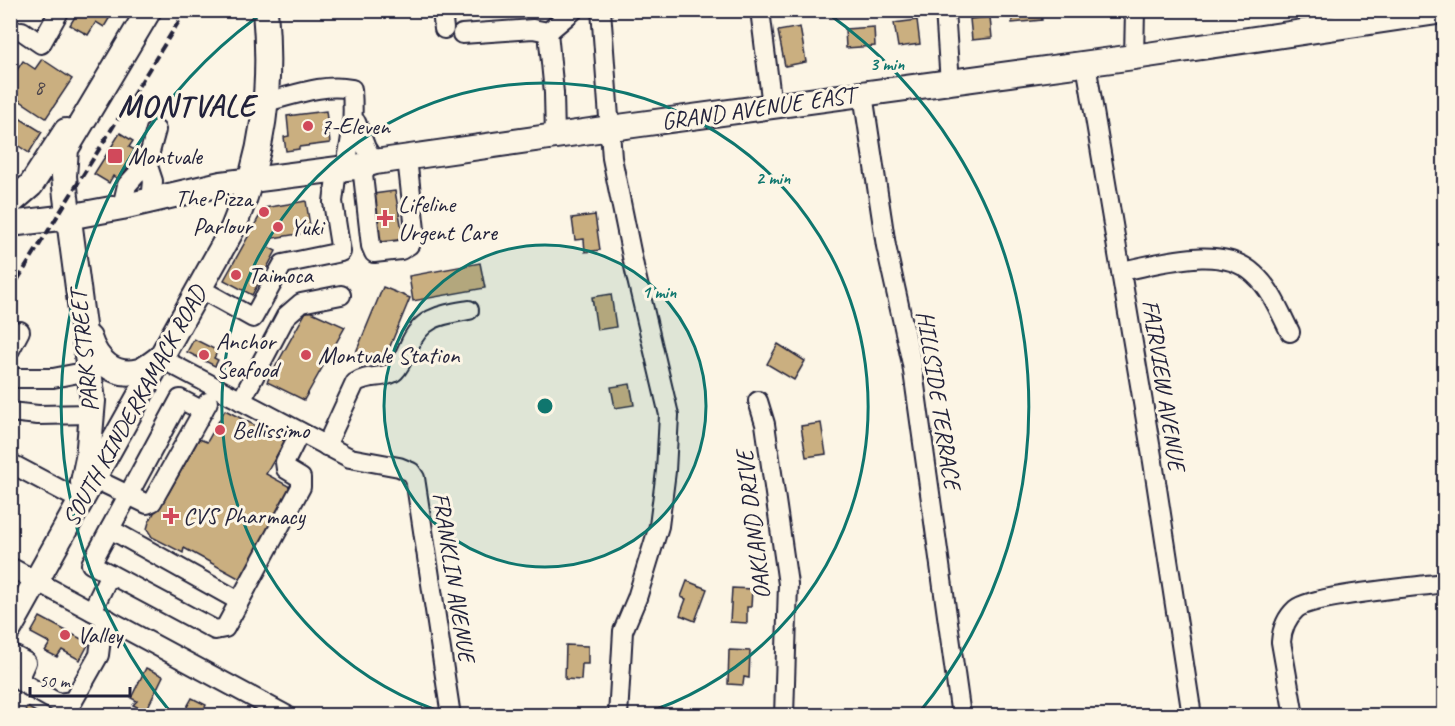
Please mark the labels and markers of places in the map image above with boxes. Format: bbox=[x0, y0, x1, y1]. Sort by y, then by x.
place label: 7-Eleven bbox=[320, 111, 391, 141]
marker: 7-Eleven bbox=[301, 119, 315, 133]
place label: Montvale bbox=[128, 141, 204, 171]
marker: Montvale bbox=[106, 147, 124, 165]
place label: The Pizza Parlour bbox=[175, 183, 254, 241]
place label: Lifeline Urgent Care bbox=[398, 189, 499, 247]
marker: The Pizza Parlour bbox=[257, 205, 271, 219]
marker: Lifeline Urgent Care bbox=[376, 209, 394, 227]
place label: Yuki bbox=[290, 212, 326, 242]
marker: Yuki bbox=[271, 220, 285, 234]
place label: Taimoca bbox=[248, 260, 314, 290]
marker: Taimoca bbox=[229, 268, 243, 282]
place label: Anchor Seafood bbox=[216, 326, 282, 384]
place label: Montvale Station bbox=[318, 340, 461, 370]
marker: Anchor Seafood bbox=[197, 348, 211, 362]
marker: Montvale Station bbox=[299, 348, 313, 362]
centre of rings bbox=[535, 396, 555, 416]
place label: Bellissimo bbox=[232, 415, 311, 445]
marker: Bellissimo bbox=[213, 423, 227, 437]
place label: CVS Pharmacy bbox=[183, 501, 307, 531]
marker: CVS Pharmacy bbox=[164, 509, 178, 523]
place label: Valley bbox=[77, 620, 124, 650]
marker: Valley bbox=[58, 628, 72, 642]

